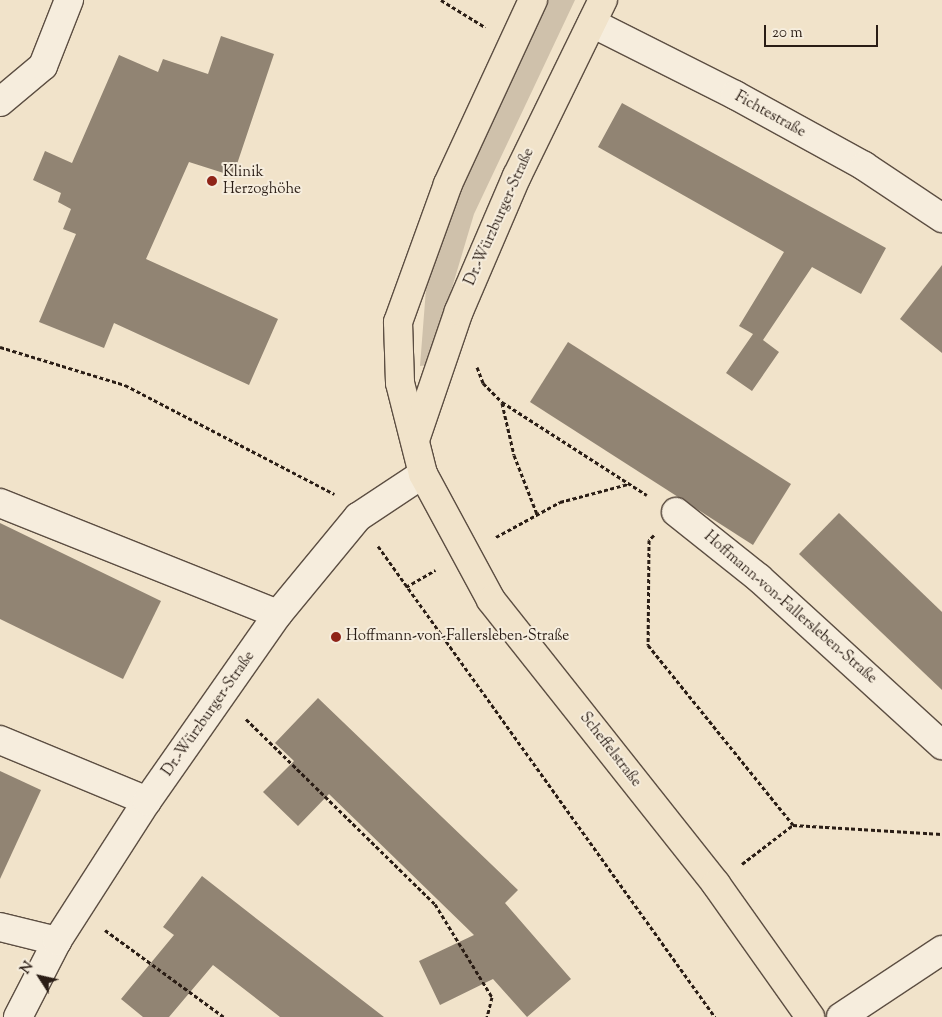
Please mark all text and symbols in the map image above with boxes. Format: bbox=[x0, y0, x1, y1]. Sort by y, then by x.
scale bar bbox=[767, 15, 881, 47]
text: 20 m bbox=[772, 23, 803, 44]
street label: Fichtestraße bbox=[731, 88, 809, 142]
street label: Dr.-Würzburger-Straße bbox=[462, 145, 538, 289]
place label: Klinik Herzoghöhe bbox=[223, 163, 301, 198]
marker: Klinik Herzoghöhe bbox=[205, 174, 219, 188]
street label: Hoffmann-von-Fallersleben-Straße bbox=[700, 528, 880, 688]
place label: Hoffmann-von-Fallersleben-Straße bbox=[346, 628, 569, 646]
marker: Hoffmann-von-Fallersleben-Straße bbox=[330, 631, 342, 643]
street label: Dr.-Würzburger-Straße bbox=[159, 648, 259, 780]
street label: Scheffelstraße bbox=[575, 709, 645, 791]
north arrow bbox=[15, 952, 65, 1002]
text: N bbox=[16, 958, 39, 979]

